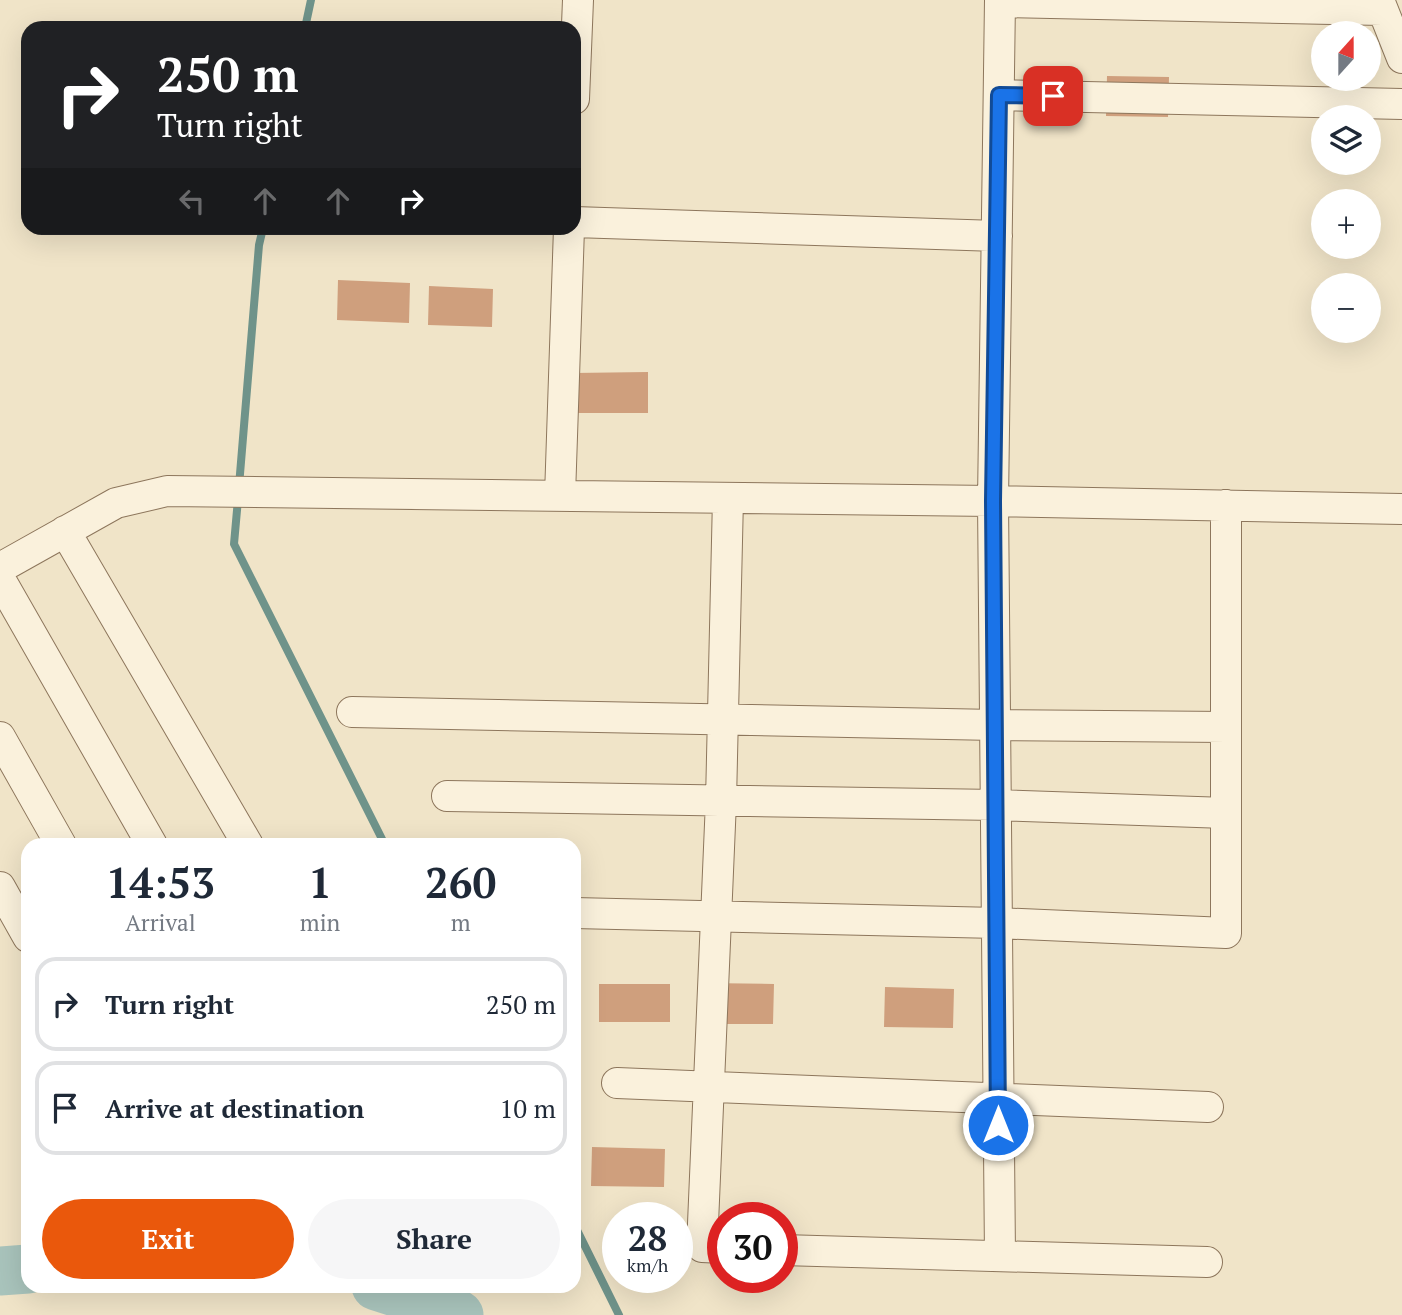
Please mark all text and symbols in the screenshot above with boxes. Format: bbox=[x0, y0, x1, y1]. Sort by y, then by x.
north arrow bbox=[1311, 21, 1381, 91]
map controls bbox=[1311, 21, 1381, 343]
text: 250 m bbox=[157, 41, 299, 106]
icon: right bbox=[42, 49, 133, 140]
pin bbox=[1023, 66, 1083, 126]
icon: arrive bbox=[1034, 77, 1072, 115]
text: Turn right bbox=[157, 104, 303, 146]
button: layers bbox=[1311, 105, 1381, 175]
icon: left bbox=[173, 182, 211, 220]
icon: ahead bbox=[246, 182, 284, 220]
icon: ahead bbox=[319, 182, 357, 220]
icon: right bbox=[392, 182, 430, 220]
button: + bbox=[1311, 189, 1381, 259]
button: − bbox=[1311, 273, 1381, 343]
text: 14:53 bbox=[106, 854, 215, 910]
text: 1 bbox=[308, 854, 332, 910]
text: 260 bbox=[425, 854, 496, 910]
text: Arrival bbox=[125, 907, 196, 938]
text: min bbox=[300, 907, 340, 938]
text: m bbox=[451, 907, 471, 938]
icon: right bbox=[46, 985, 84, 1023]
text: Turn right bbox=[105, 987, 234, 1021]
text: 250 m bbox=[486, 987, 556, 1021]
position arrow bbox=[961, 1088, 1035, 1162]
icon: arrive bbox=[46, 1089, 84, 1127]
text: Arrive at destination bbox=[105, 1091, 364, 1125]
text: 10 m bbox=[500, 1091, 556, 1125]
button: Exit bbox=[42, 1199, 294, 1279]
button: Share bbox=[308, 1199, 560, 1279]
speed limit sign: 30 bbox=[707, 1202, 798, 1293]
text: 28 bbox=[628, 1215, 667, 1261]
text: km/h bbox=[627, 1253, 668, 1277]

